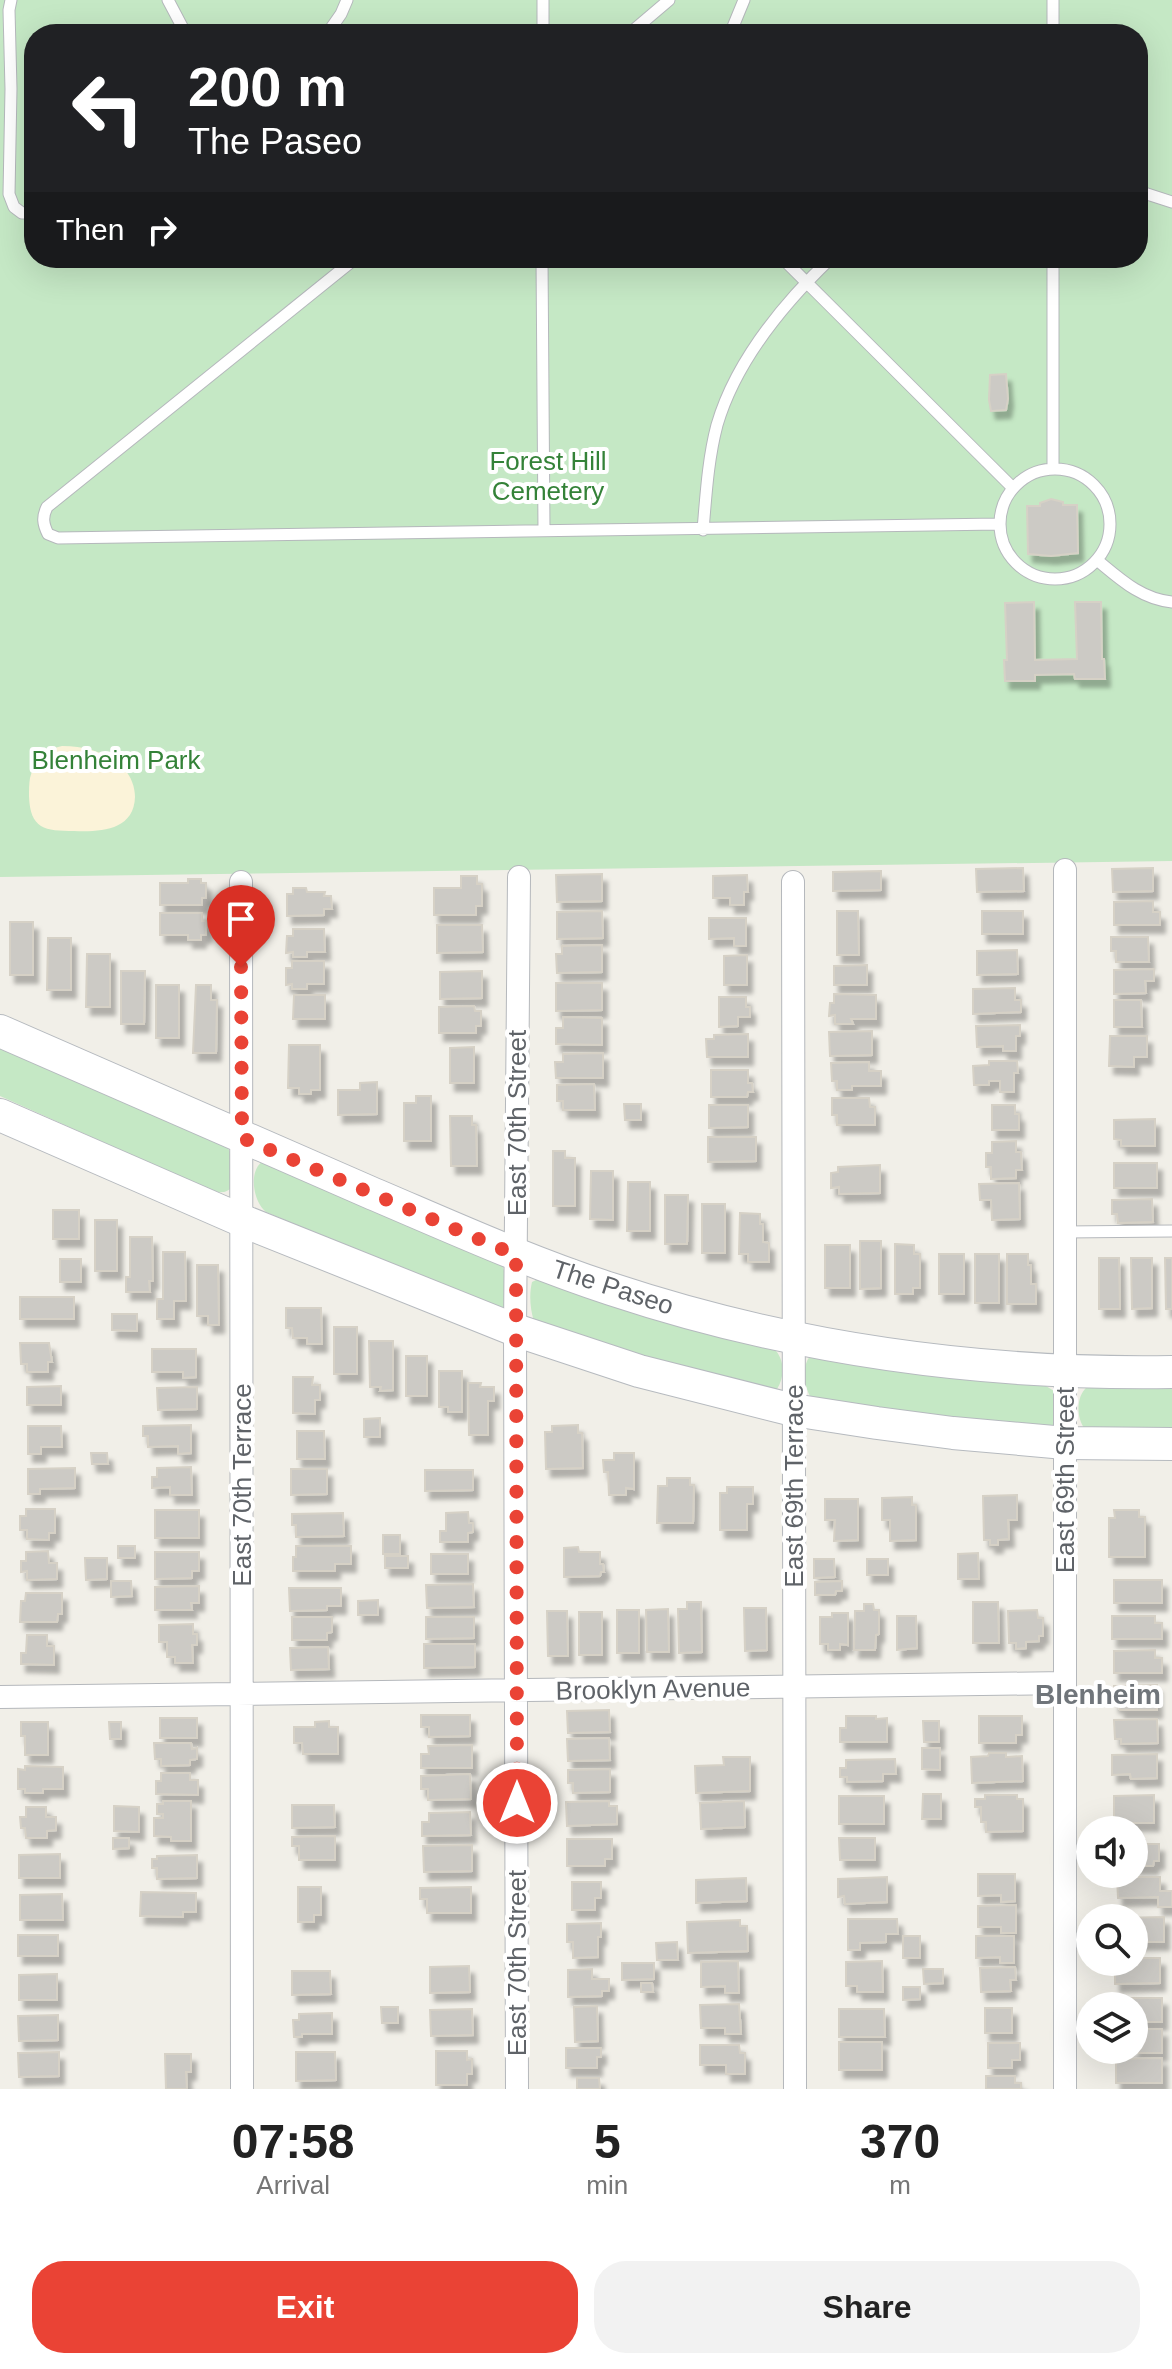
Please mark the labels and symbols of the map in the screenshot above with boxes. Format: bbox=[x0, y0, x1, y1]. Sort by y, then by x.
park label: Forest Hill Cemetery bbox=[489, 446, 607, 506]
park label: Blenheim Park bbox=[31, 745, 202, 775]
pin bbox=[207, 885, 275, 967]
street label: East 70th Street bbox=[502, 1029, 532, 1216]
street label: The Paseo bbox=[549, 1253, 677, 1321]
street label: East 70th Terrace bbox=[227, 1383, 257, 1587]
street label: East 69th Terrace bbox=[779, 1384, 809, 1588]
street label: East 69th Street bbox=[1050, 1386, 1080, 1573]
street label: Brooklyn Avenue bbox=[555, 1672, 751, 1706]
district label: Blenheim bbox=[1035, 1679, 1161, 1710]
position arrow bbox=[475, 1761, 559, 1845]
street label: East 70th Street bbox=[502, 1869, 532, 2056]

